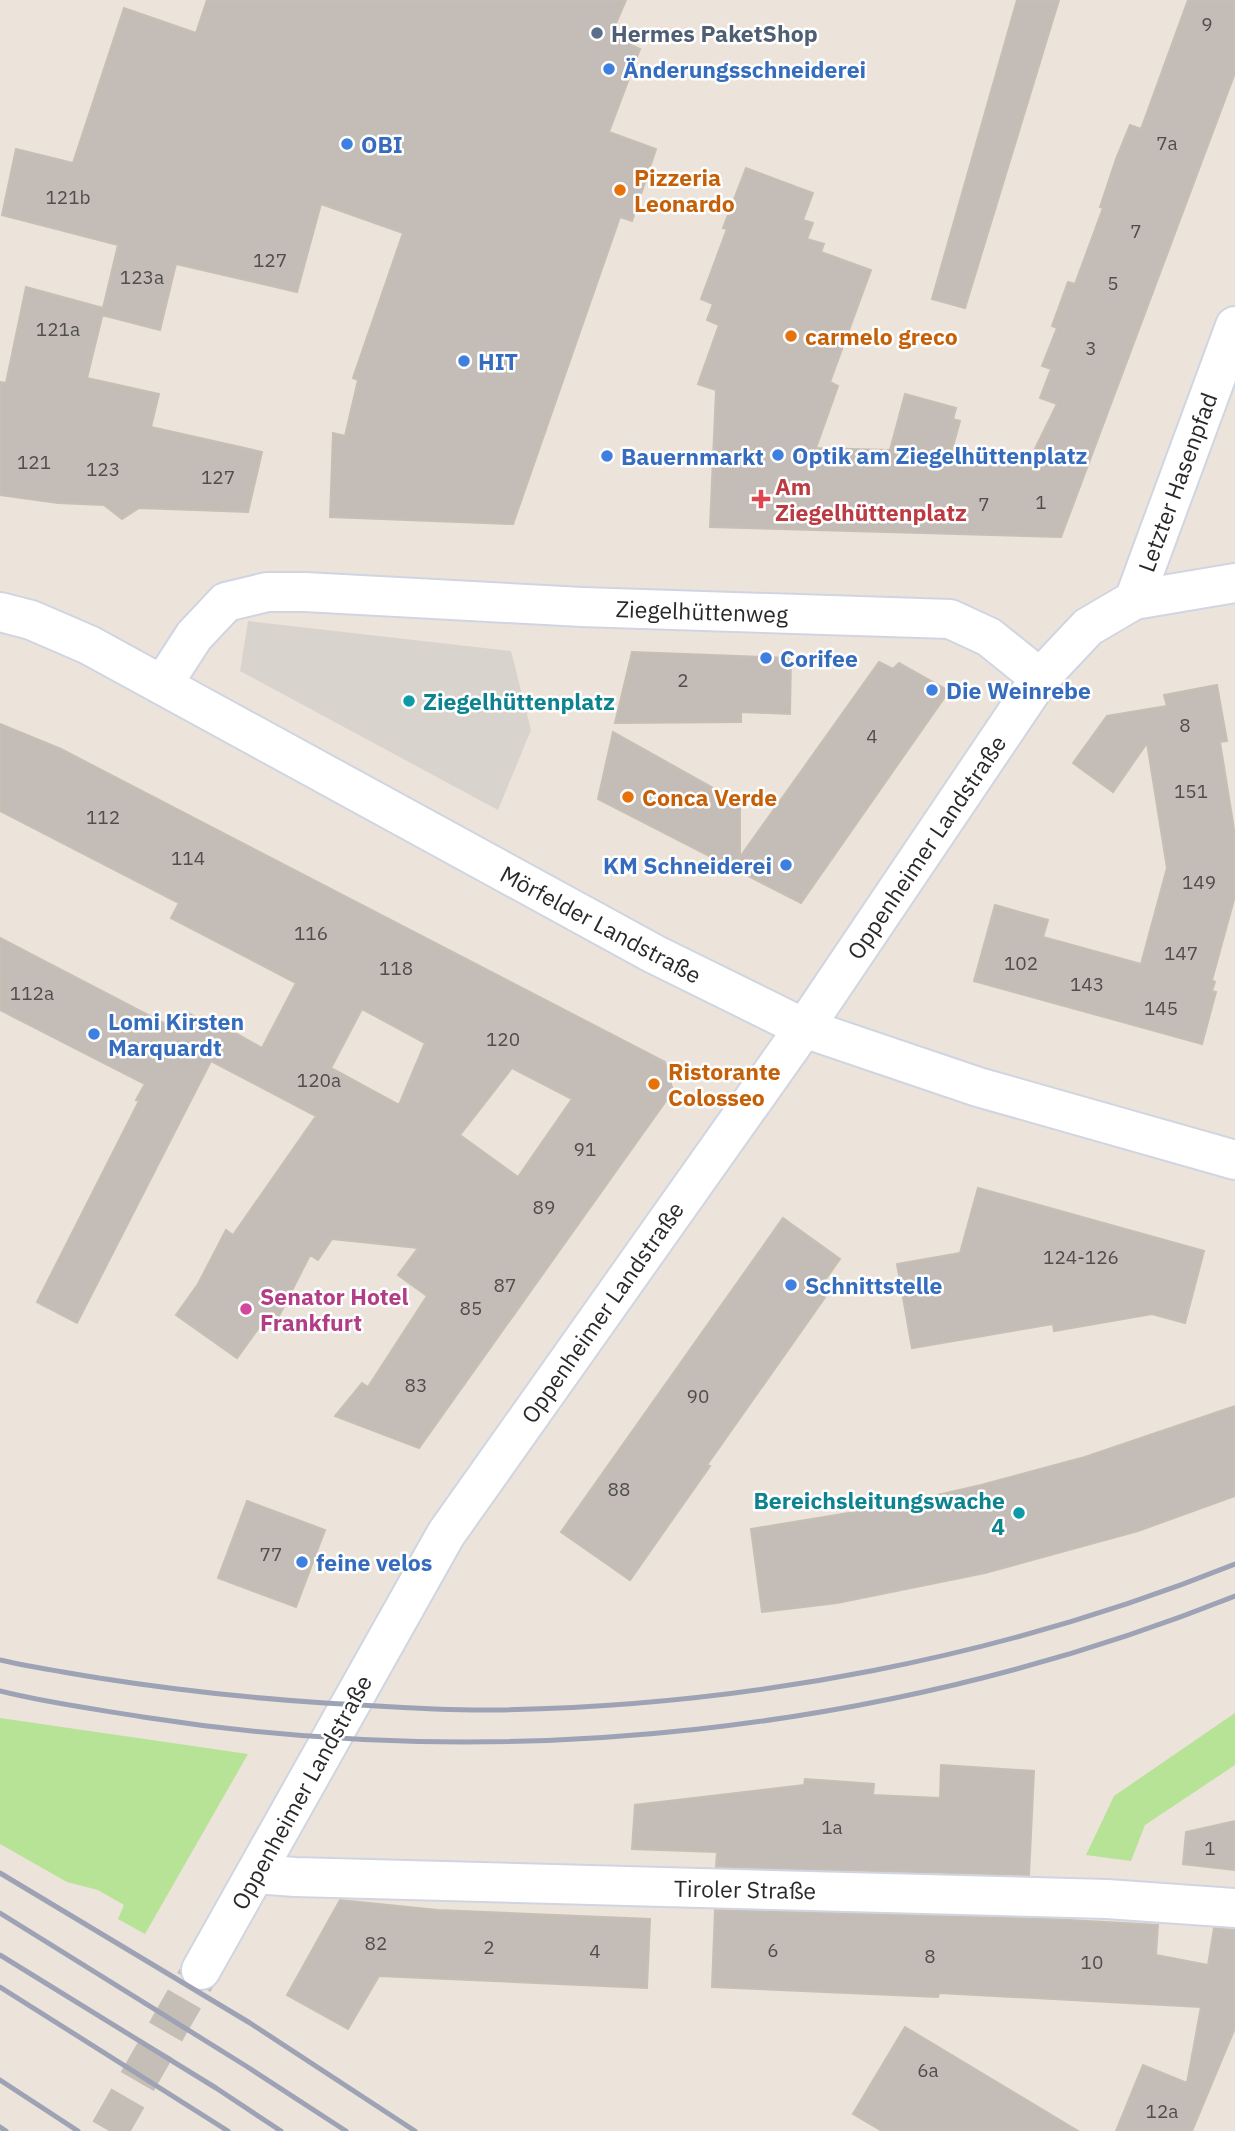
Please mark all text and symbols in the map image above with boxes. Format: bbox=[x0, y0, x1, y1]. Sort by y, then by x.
house number: 9 bbox=[1201, 12, 1213, 36]
place label: Hermes PaketShop bbox=[611, 18, 818, 48]
marker: Hermes PaketShop bbox=[589, 25, 605, 41]
place label: Änderungsschneiderei bbox=[623, 54, 866, 84]
marker: Änderungsschneiderei bbox=[601, 61, 617, 77]
place label: OBI bbox=[361, 129, 403, 159]
house number: 7a bbox=[1156, 131, 1178, 155]
marker: OBI bbox=[339, 136, 355, 152]
place label: Pizzeria Leonardo bbox=[634, 162, 735, 218]
marker: Pizzeria Leonardo bbox=[612, 182, 628, 198]
house number: 121b bbox=[45, 185, 91, 209]
house number: 7 bbox=[1130, 219, 1142, 243]
house number: 127 bbox=[253, 248, 287, 272]
house number: 123a bbox=[120, 265, 164, 289]
house number: 5 bbox=[1107, 271, 1119, 295]
house number: 121a bbox=[36, 317, 80, 341]
place label: carmelo greco bbox=[805, 321, 958, 351]
marker: carmelo greco bbox=[783, 328, 799, 344]
house number: 3 bbox=[1085, 336, 1097, 360]
place label: HIT bbox=[478, 346, 518, 376]
marker: HIT bbox=[456, 353, 472, 369]
street label: Letzter Hasenpfad bbox=[1131, 388, 1223, 576]
place label: Optik am Ziegelhüttenplatz bbox=[792, 440, 1088, 470]
place label: Bauernmarkt bbox=[621, 441, 764, 471]
marker: Optik am Ziegelhüttenplatz bbox=[770, 447, 786, 463]
marker: Bauernmarkt bbox=[599, 448, 615, 464]
house number: 121 bbox=[17, 450, 51, 474]
house number: 123 bbox=[86, 457, 120, 481]
house number: 127 bbox=[201, 465, 235, 489]
place label: Am Ziegelhüttenplatz bbox=[775, 471, 967, 527]
house number: 1 bbox=[1035, 490, 1047, 514]
marker: Am Ziegelhüttenplatz bbox=[753, 491, 769, 507]
house number: 7 bbox=[978, 492, 990, 516]
street label: Ziegelhüttenweg bbox=[615, 593, 789, 629]
place label: Corifee bbox=[780, 643, 858, 673]
marker: Corifee bbox=[758, 650, 774, 666]
house number: 2 bbox=[677, 668, 689, 692]
place label: Die Weinrebe bbox=[946, 675, 1091, 705]
marker: Die Weinrebe bbox=[924, 682, 940, 698]
place label: Ziegelhüttenplatz bbox=[423, 686, 615, 716]
marker: Ziegelhüttenplatz bbox=[401, 693, 417, 709]
house number: 8 bbox=[1179, 713, 1191, 737]
house number: 4 bbox=[866, 724, 878, 748]
street label: Oppenheimer Landstraße bbox=[840, 729, 1012, 965]
house number: 151 bbox=[1174, 779, 1208, 803]
place label: Conca Verde bbox=[642, 782, 777, 812]
marker: Conca Verde bbox=[620, 789, 636, 805]
house number: 112 bbox=[86, 805, 120, 829]
house number: 114 bbox=[171, 846, 205, 870]
place label: KM Schneiderei bbox=[603, 850, 772, 880]
marker: KM Schneiderei bbox=[778, 857, 794, 873]
street label: Mörfelder Landstraße bbox=[495, 858, 707, 990]
house number: 149 bbox=[1182, 870, 1216, 894]
house number: 116 bbox=[294, 921, 328, 945]
house number: 147 bbox=[1164, 941, 1198, 965]
house number: 102 bbox=[1004, 951, 1038, 975]
house number: 118 bbox=[379, 956, 413, 980]
house number: 143 bbox=[1070, 972, 1104, 996]
house number: 112a bbox=[10, 981, 54, 1005]
house number: 145 bbox=[1144, 996, 1178, 1020]
place label: Lomi Kirsten Marquardt bbox=[108, 1006, 244, 1062]
marker: Lomi Kirsten Marquardt bbox=[86, 1026, 102, 1042]
house number: 120 bbox=[486, 1027, 520, 1051]
place label: Ristorante Colosseo bbox=[668, 1056, 781, 1112]
house number: 120a bbox=[297, 1068, 341, 1092]
marker: Ristorante Colosseo bbox=[646, 1076, 662, 1092]
house number: 91 bbox=[574, 1137, 596, 1161]
street label: Oppenheimer Landstraße bbox=[514, 1195, 690, 1429]
house number: 89 bbox=[533, 1195, 555, 1219]
house number: 124-126 bbox=[1043, 1245, 1119, 1269]
place label: Schnittstelle bbox=[805, 1270, 943, 1300]
house number: 87 bbox=[494, 1273, 516, 1297]
marker: Schnittstelle bbox=[783, 1277, 799, 1293]
place label: Senator Hotel Frankfurt bbox=[260, 1281, 408, 1337]
house number: 85 bbox=[460, 1296, 482, 1320]
marker: Senator Hotel Frankfurt bbox=[238, 1301, 254, 1317]
house number: 83 bbox=[405, 1373, 427, 1397]
house number: 90 bbox=[687, 1384, 709, 1408]
house number: 88 bbox=[608, 1477, 630, 1501]
place label: Bereichsleitungswache 4 bbox=[753, 1485, 1005, 1541]
marker: Bereichsleitungswache 4 bbox=[1011, 1505, 1027, 1521]
house number: 77 bbox=[260, 1542, 282, 1566]
place label: feine velos bbox=[316, 1547, 432, 1577]
marker: feine velos bbox=[294, 1554, 310, 1570]
street label: Oppenheimer Landstraße bbox=[224, 1669, 378, 1915]
house number: 1a bbox=[821, 1815, 843, 1839]
house number: 1 bbox=[1204, 1836, 1216, 1860]
street label: Tiroler Straße bbox=[674, 1873, 816, 1905]
house number: 82 bbox=[365, 1931, 387, 1955]
house number: 2 bbox=[483, 1935, 495, 1959]
house number: 6 bbox=[767, 1938, 779, 1962]
house number: 4 bbox=[589, 1939, 601, 1963]
house number: 8 bbox=[924, 1944, 936, 1968]
house number: 10 bbox=[1081, 1950, 1103, 1974]
house number: 6a bbox=[917, 2058, 939, 2082]
house number: 12a bbox=[1146, 2099, 1178, 2123]

